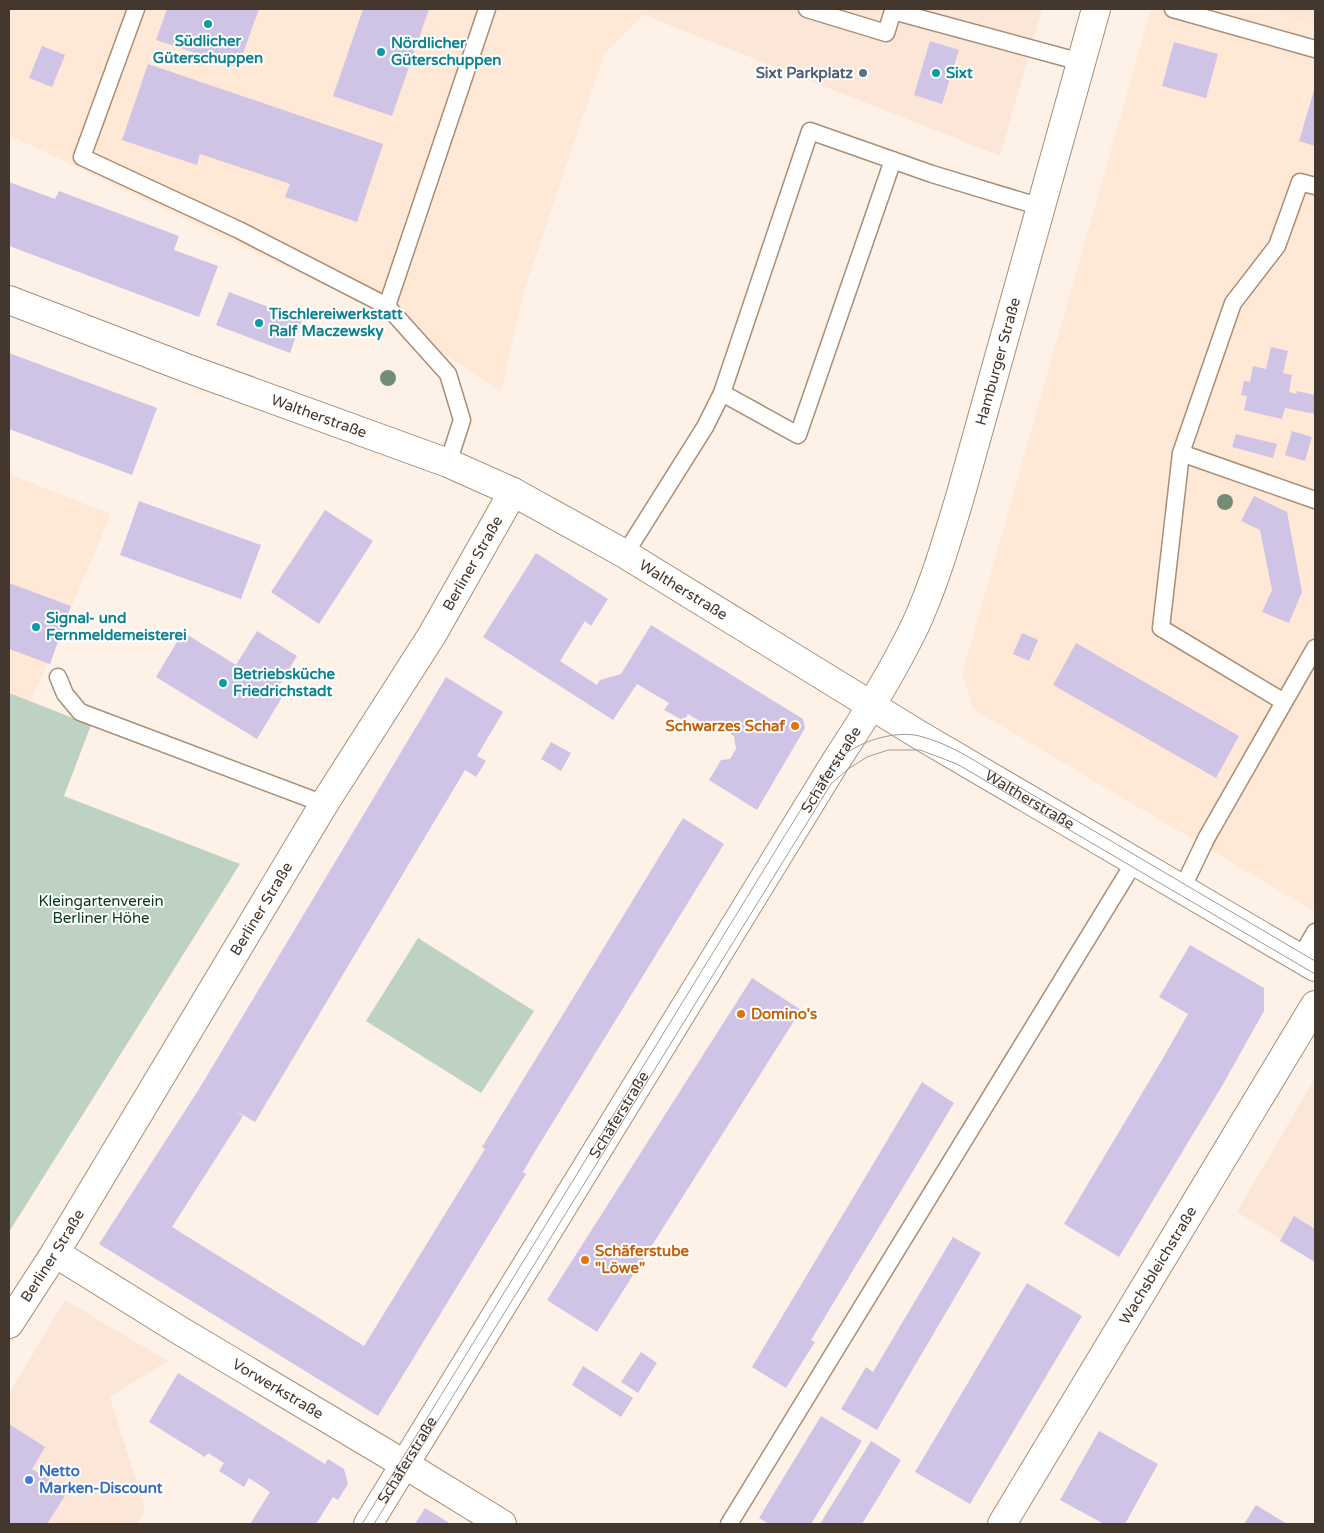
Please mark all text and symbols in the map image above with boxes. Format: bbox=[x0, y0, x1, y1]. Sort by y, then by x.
marker: Südlicher Güterschuppen bbox=[202, 18, 214, 30]
place label: Südlicher Güterschuppen bbox=[153, 32, 263, 68]
place label: Nördlicher Güterschuppen bbox=[391, 34, 501, 70]
marker: Nördlicher Güterschuppen bbox=[375, 46, 387, 58]
place label: Sixt Parkplatz bbox=[756, 64, 854, 83]
place label: Sixt bbox=[946, 64, 973, 82]
marker: Sixt Parkplatz bbox=[857, 67, 869, 79]
marker: Sixt bbox=[930, 67, 942, 79]
street label: Hamburger Straße bbox=[971, 296, 1024, 427]
place label: Tischlereiwerkstatt Ralf Maczewsky bbox=[268, 305, 403, 341]
marker: Tischlereiwerkstatt Ralf Maczewsky bbox=[253, 317, 265, 329]
street label: Waltherstraße bbox=[269, 391, 369, 442]
street label: Berliner Straße bbox=[439, 513, 507, 614]
street label: Waltherstraße bbox=[636, 556, 731, 624]
place label: Signal- und Fernmeldemeisterei bbox=[46, 609, 187, 644]
marker: Signal- und Fernmeldemeisterei bbox=[30, 621, 42, 633]
place label: Betriebsküche Friedrichstadt bbox=[233, 665, 336, 700]
marker: Betriebsküche Friedrichstadt bbox=[217, 677, 229, 689]
place label: Schwarzes Schaf bbox=[665, 717, 785, 735]
marker: Schwarzes Schaf bbox=[789, 720, 801, 732]
street label: Schäferstraße bbox=[797, 723, 865, 816]
street label: Waltherstraße bbox=[982, 767, 1078, 833]
street label: Berliner Straße bbox=[226, 859, 296, 959]
park label: Kleingartenverein Berliner Höhe bbox=[38, 892, 164, 927]
place label: Domino's bbox=[751, 1005, 817, 1023]
marker: Domino's bbox=[735, 1008, 747, 1020]
street label: Schäferstraße bbox=[585, 1068, 652, 1162]
street label: Wachsbleichstraße bbox=[1115, 1203, 1200, 1328]
street label: Berliner Straße bbox=[17, 1206, 88, 1305]
place label: Schäferstube "Löwe" bbox=[595, 1242, 690, 1277]
marker: Schäferstube "Löwe" bbox=[579, 1254, 591, 1266]
street label: Vorwerkstraße bbox=[229, 1355, 327, 1423]
street label: Schäferstraße bbox=[374, 1413, 441, 1507]
place label: Netto Marken-Discount bbox=[39, 1462, 163, 1497]
marker: Netto Marken-Discount bbox=[23, 1474, 35, 1486]

